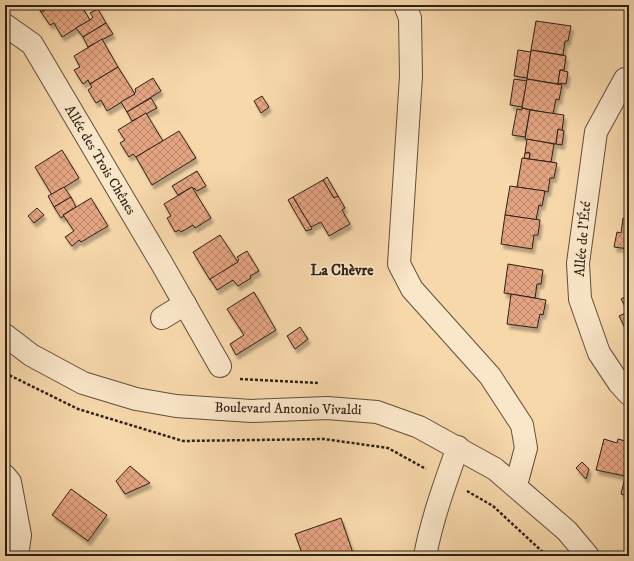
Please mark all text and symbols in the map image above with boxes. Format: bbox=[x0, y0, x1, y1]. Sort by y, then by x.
street label: Allée des Trois Chênes bbox=[60, 102, 140, 218]
street label: Allée de l'Été bbox=[571, 200, 595, 277]
district label: La Chèvre bbox=[311, 261, 374, 280]
street label: Boulevard Antonio Vivaldi bbox=[214, 399, 362, 419]

